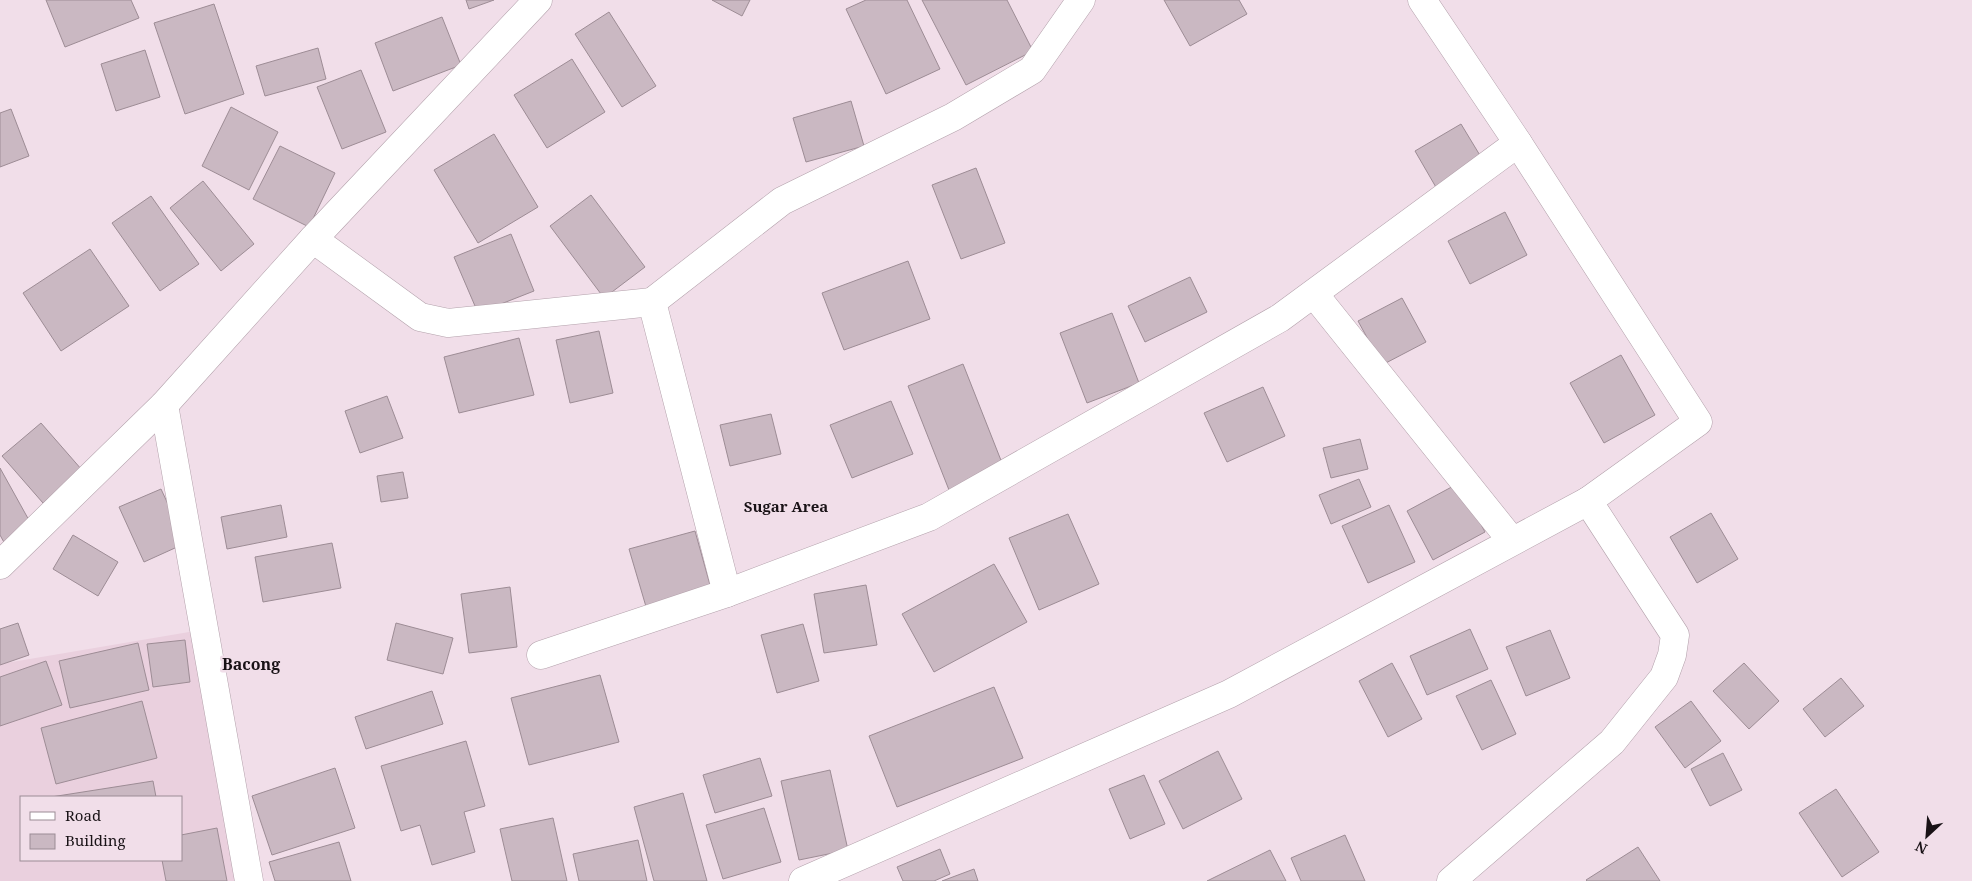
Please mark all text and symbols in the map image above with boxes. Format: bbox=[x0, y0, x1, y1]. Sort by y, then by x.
district label: Sugar Area bbox=[744, 496, 828, 516]
district label: Bacong bbox=[222, 653, 280, 675]
legend bbox=[20, 796, 182, 861]
text: Road bbox=[65, 805, 101, 825]
north arrow bbox=[1902, 811, 1952, 861]
text: Building bbox=[65, 830, 126, 850]
text: N bbox=[1912, 837, 1930, 859]

